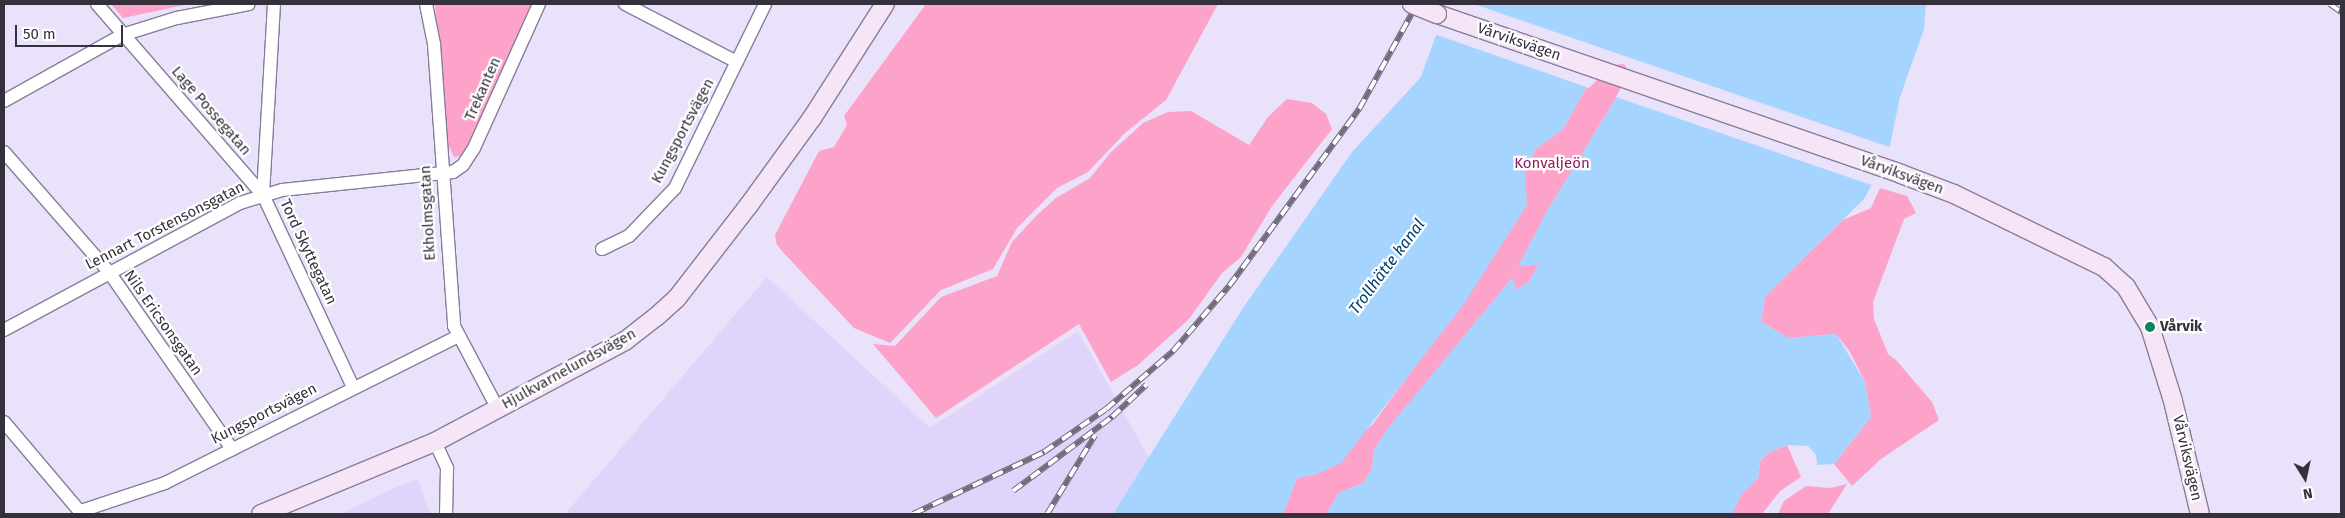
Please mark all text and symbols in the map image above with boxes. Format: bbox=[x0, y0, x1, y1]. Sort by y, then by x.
scale bar bbox=[18, 15, 125, 47]
street label: Vårviksvägen bbox=[1475, 19, 1563, 65]
text: 50 m bbox=[23, 25, 56, 43]
street label: Trekanten bbox=[461, 55, 505, 123]
street label: Lage Possegatan bbox=[167, 63, 255, 159]
street label: Kungsportsvägen bbox=[648, 75, 718, 187]
street label: Vårviksvägen bbox=[1858, 152, 1946, 198]
park label: Konvaljeön bbox=[1514, 155, 1590, 173]
street label: Ekholmsgatan bbox=[417, 165, 439, 261]
street label: Lennart Torstensonsgatan bbox=[82, 178, 248, 274]
street label: Tord Skyttegatan bbox=[276, 197, 340, 307]
water label: Trollhätte kanal bbox=[1345, 216, 1429, 318]
street label: Nils Ericsonsgatan bbox=[120, 267, 206, 379]
place label: Vårvik bbox=[2160, 318, 2202, 336]
marker: Vårvik bbox=[2144, 321, 2156, 333]
street label: Hjulkvarnelundsvägen bbox=[499, 325, 639, 413]
street label: Kungsportsvägen bbox=[208, 380, 320, 448]
street label: Vårviksvägen bbox=[2168, 413, 2206, 503]
north arrow bbox=[2280, 453, 2330, 503]
text: N bbox=[2302, 484, 2314, 502]

